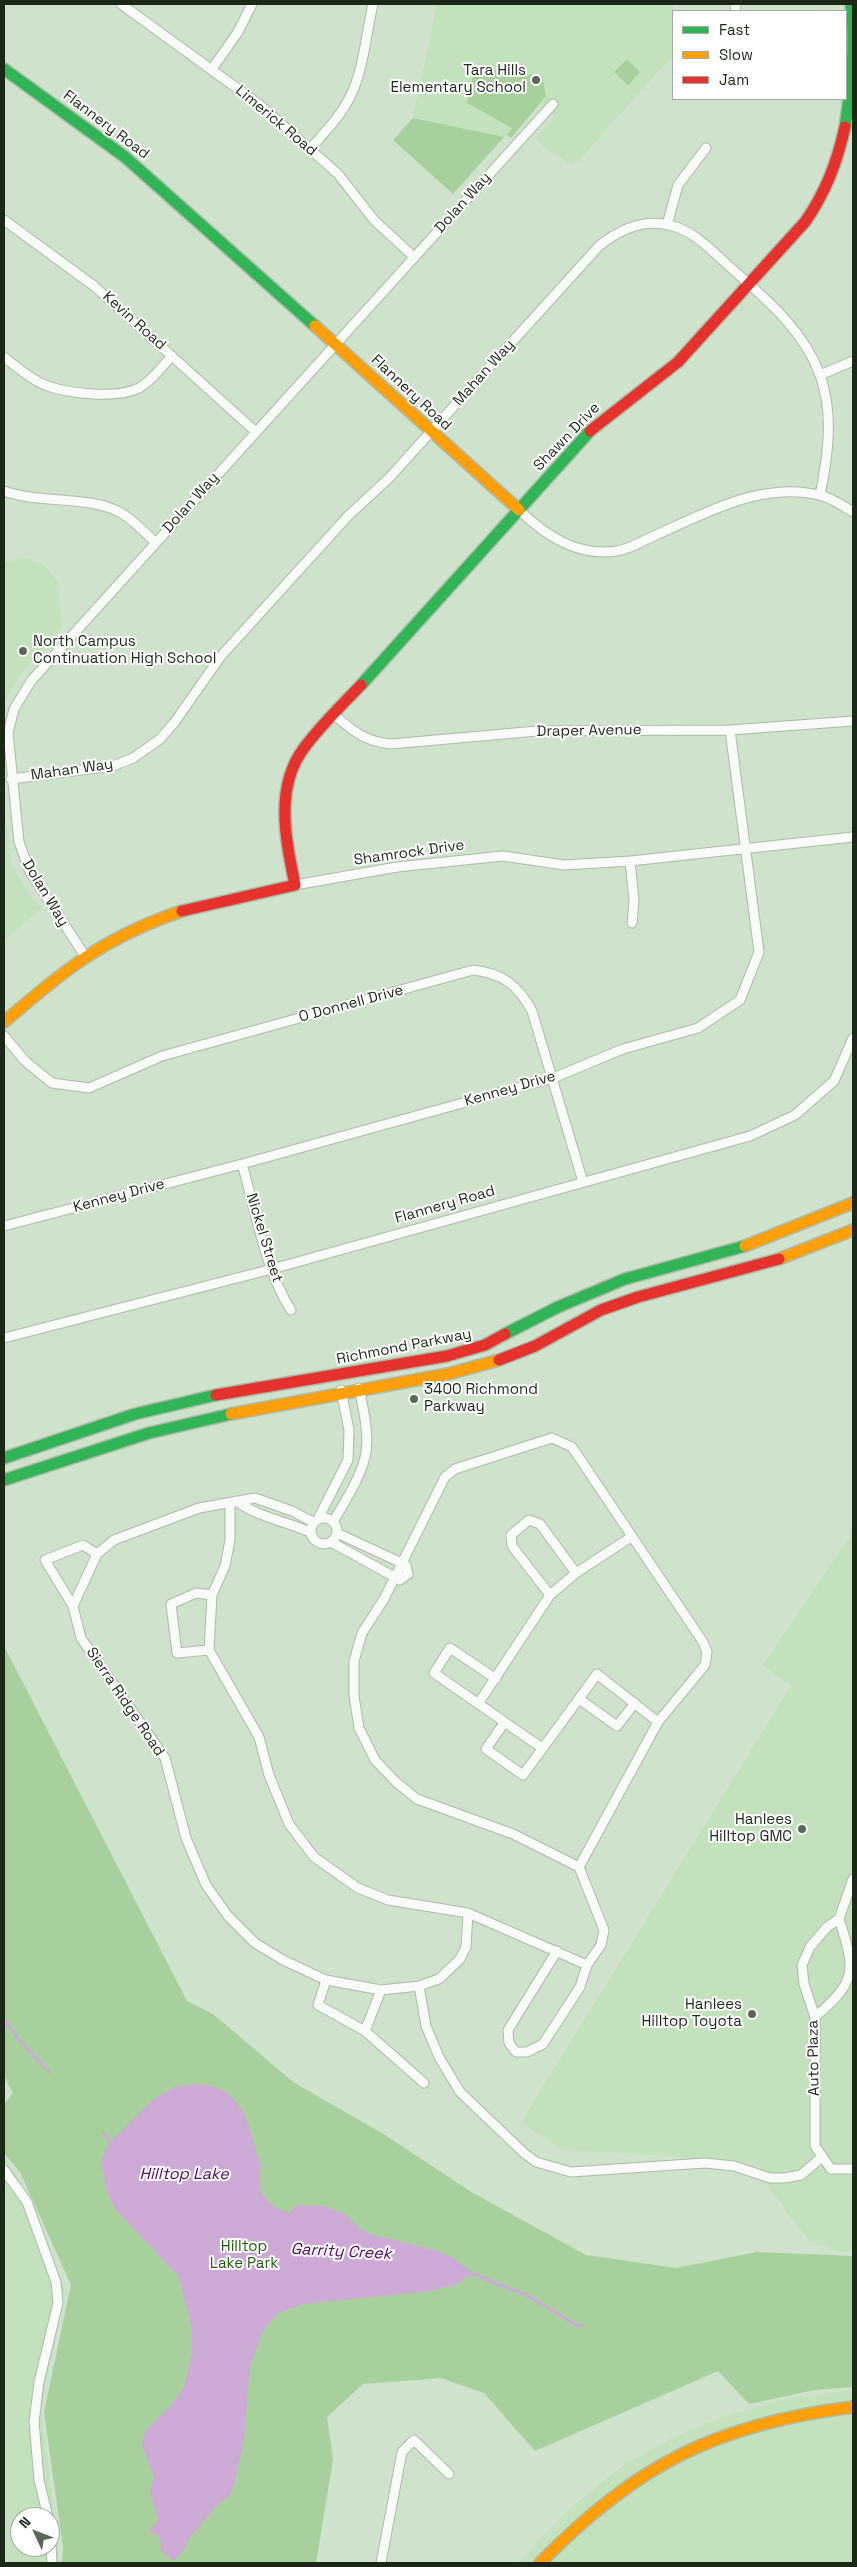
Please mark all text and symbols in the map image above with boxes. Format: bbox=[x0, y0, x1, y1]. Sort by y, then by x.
legend bbox=[672, 10, 847, 100]
text: Fast bbox=[719, 20, 750, 39]
text: Slow bbox=[719, 45, 753, 64]
place label: Tara Hills Elementary School bbox=[390, 62, 526, 97]
text: Jam bbox=[719, 70, 749, 89]
marker: Tara Hills Elementary School bbox=[530, 74, 542, 86]
street label: Limerick Road bbox=[232, 82, 320, 160]
street label: Flannery Road bbox=[59, 87, 153, 163]
street label: Dolan Way bbox=[431, 169, 495, 237]
street label: Kevin Road bbox=[99, 288, 169, 354]
street label: Mahan Way bbox=[450, 336, 518, 410]
street label: Flannery Road bbox=[367, 351, 455, 435]
street label: Shawn Drive bbox=[530, 399, 604, 475]
street label: Dolan Way bbox=[159, 469, 223, 537]
place label: North Campus Continuation High School bbox=[33, 633, 217, 668]
marker: North Campus Continuation High School bbox=[17, 645, 29, 657]
street label: Draper Avenue bbox=[536, 721, 642, 741]
street label: Mahan Way bbox=[30, 755, 114, 785]
street label: Shamrock Drive bbox=[353, 836, 465, 870]
street label: Dolan Way bbox=[18, 856, 72, 930]
street label: O Donnell Drive bbox=[297, 981, 405, 1027]
street label: Kenney Drive bbox=[462, 1067, 558, 1111]
street label: Kenney Drive bbox=[71, 1175, 167, 1217]
street label: Flannery Road bbox=[393, 1182, 497, 1228]
street label: Nickel Street bbox=[242, 1191, 286, 1285]
street label: Richmond Parkway bbox=[335, 1325, 473, 1369]
place label: 3400 Richmond Parkway bbox=[424, 1381, 538, 1416]
marker: 3400 Richmond Parkway bbox=[408, 1393, 420, 1405]
street label: Sierra Ridge Road bbox=[82, 1644, 168, 1760]
place label: Hanlees Hilltop GMC bbox=[709, 1811, 792, 1846]
marker: Hanlees Hilltop GMC bbox=[796, 1823, 808, 1835]
place label: Hanlees Hilltop Toyota bbox=[641, 1996, 742, 2031]
marker: Hanlees Hilltop Toyota bbox=[746, 2008, 758, 2020]
street label: Auto Plaza bbox=[804, 2020, 824, 2096]
water label: Hilltop Lake bbox=[139, 2165, 229, 2185]
park label: Hilltop Lake Park bbox=[210, 2238, 278, 2273]
water label: Garrity Creek bbox=[290, 2240, 392, 2264]
north arrow bbox=[10, 2507, 60, 2557]
text: N bbox=[15, 2513, 35, 2532]

